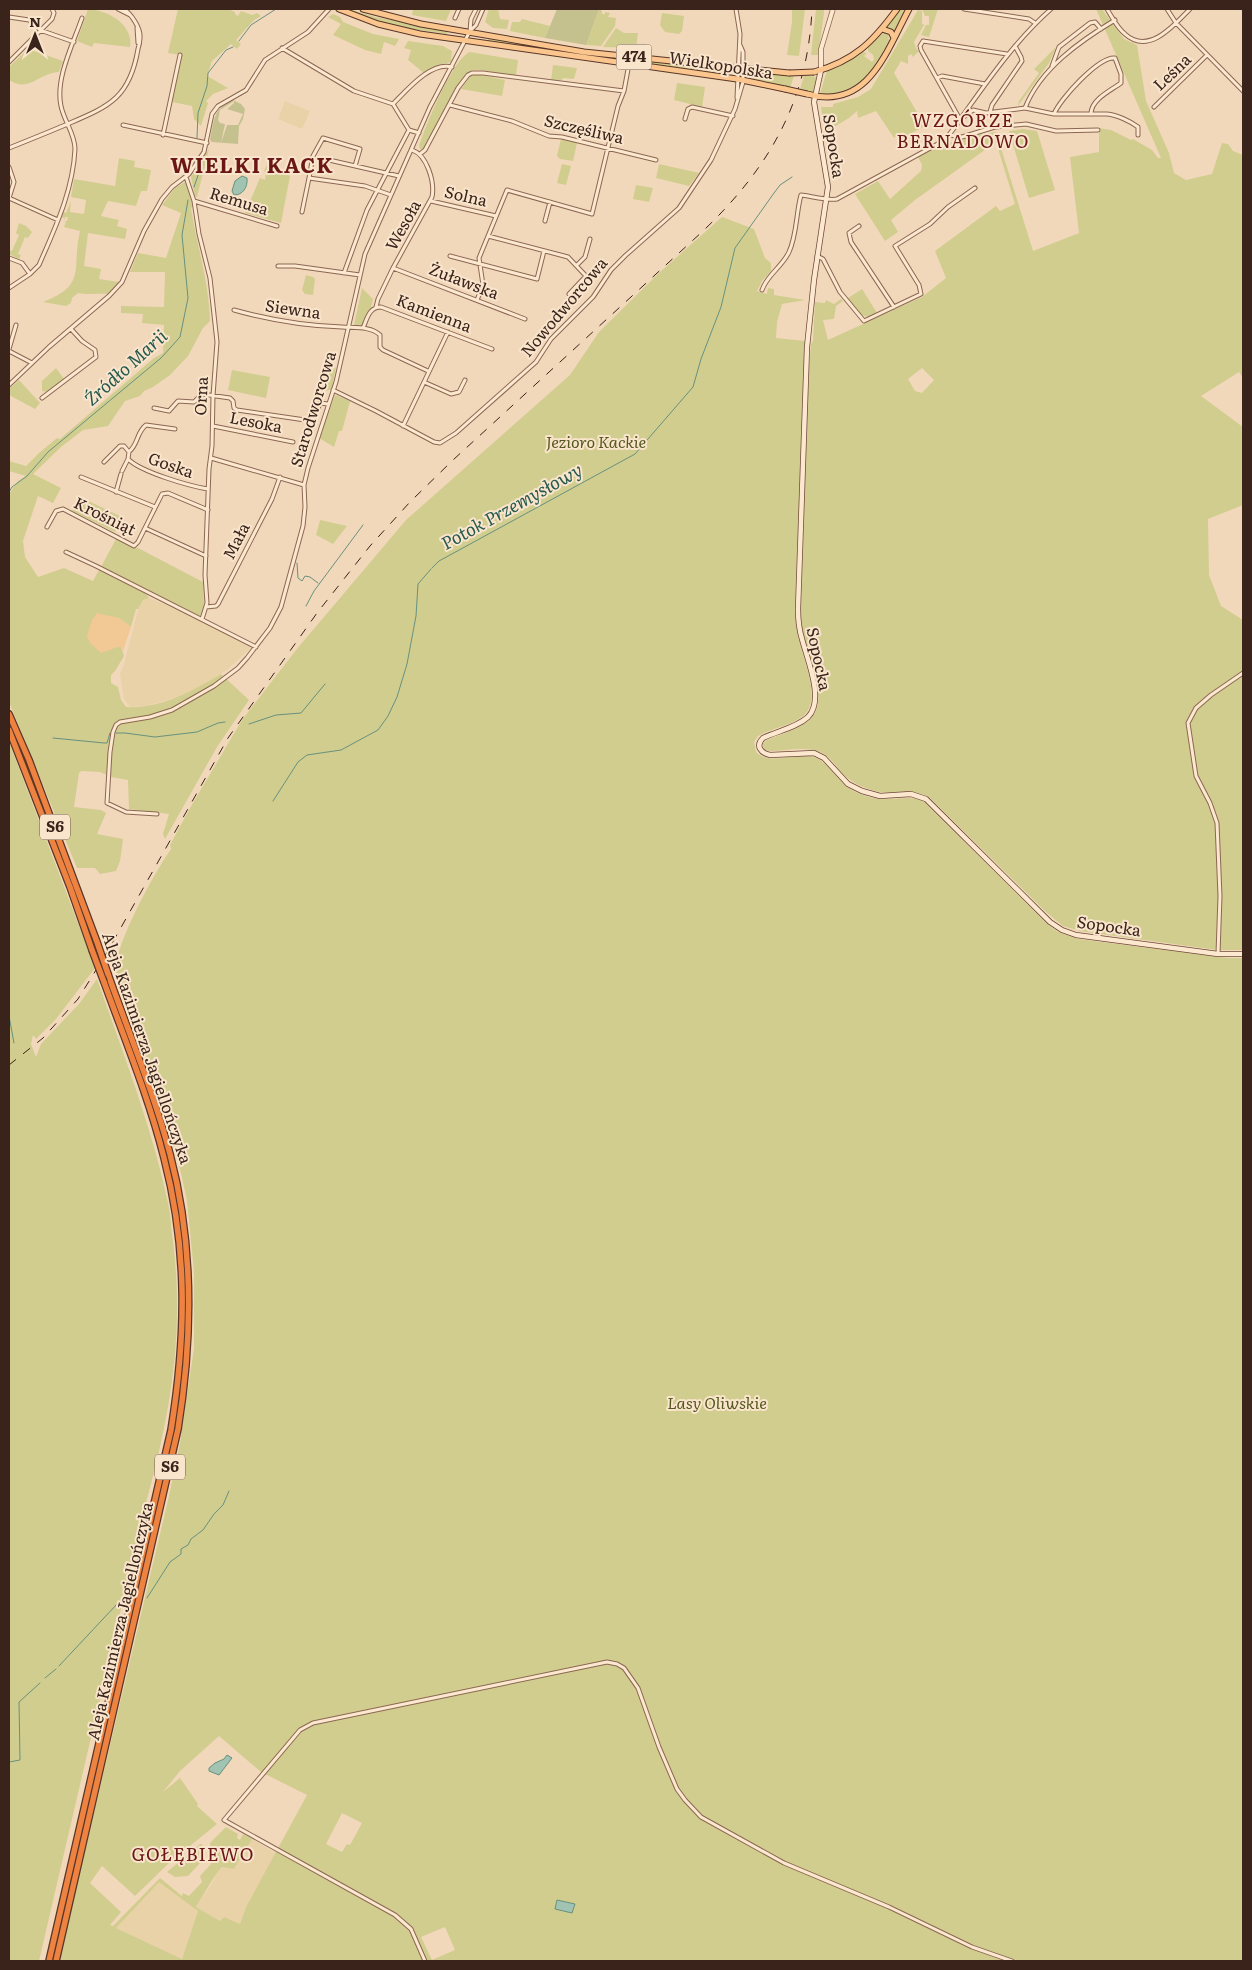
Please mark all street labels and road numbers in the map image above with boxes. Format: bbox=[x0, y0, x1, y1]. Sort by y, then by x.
road number: 474 bbox=[616, 44, 652, 70]
street label: Wielkopolska bbox=[668, 44, 775, 84]
street label: Leśna bbox=[1147, 47, 1196, 95]
street label: Szczęśliwa bbox=[542, 107, 627, 149]
street label: Sopocka bbox=[818, 112, 852, 180]
street label: Solna bbox=[442, 178, 490, 212]
street label: Remusa bbox=[207, 180, 272, 220]
street label: Wesoła bbox=[378, 195, 426, 254]
street label: Nowodworcowa bbox=[514, 251, 612, 361]
street label: Żuławska bbox=[426, 256, 503, 305]
street label: Kamienna bbox=[393, 287, 476, 338]
street label: Siewna bbox=[264, 292, 323, 324]
street label: Starodworcowa bbox=[283, 347, 341, 470]
street label: Orna bbox=[187, 376, 213, 416]
street label: Lesoka bbox=[228, 404, 285, 438]
street label: Goska bbox=[145, 445, 198, 483]
street label: Krośniąt bbox=[70, 490, 141, 541]
street label: Mała bbox=[216, 518, 255, 563]
street label: Sopocka bbox=[802, 625, 838, 693]
road number: S6 bbox=[40, 814, 70, 840]
street label: Sopocka bbox=[1076, 909, 1143, 941]
street label: Aleja Kazimierza Jagiellończyka bbox=[97, 928, 199, 1167]
road number: S6 bbox=[155, 1454, 185, 1480]
street label: Aleja Kazimierza Jagiellończyka bbox=[80, 1499, 158, 1742]

